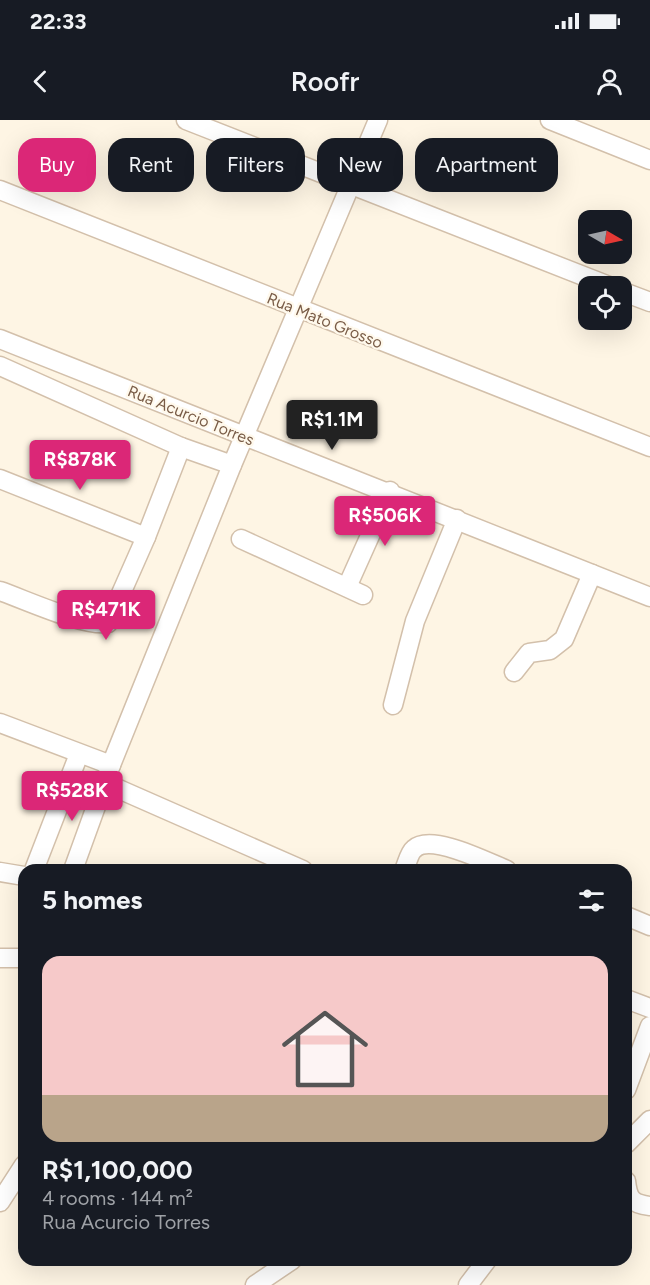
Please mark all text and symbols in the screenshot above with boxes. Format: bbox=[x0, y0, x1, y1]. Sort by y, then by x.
text: 22:33 bbox=[30, 8, 87, 35]
icon: back bbox=[24, 65, 57, 98]
text: Roofr bbox=[291, 65, 359, 98]
icon: person bbox=[593, 65, 626, 98]
chip: Buy bbox=[18, 138, 96, 192]
chip: Rent bbox=[108, 138, 194, 192]
chip: Filters bbox=[206, 138, 305, 192]
chip: New bbox=[317, 138, 403, 192]
chip: Apartment bbox=[415, 138, 558, 192]
north arrow bbox=[578, 210, 632, 264]
map controls bbox=[578, 210, 632, 330]
button: locate bbox=[578, 276, 632, 330]
street label: Rua Mato Grosso bbox=[264, 289, 385, 352]
street label: Rua Acurcio Torres bbox=[125, 381, 257, 449]
pin: R$1.1M bbox=[283, 400, 381, 451]
text: R$1.1M bbox=[301, 407, 363, 431]
pin: R$878K bbox=[31, 440, 129, 491]
text: R$878K bbox=[44, 447, 116, 471]
pin: R$506K bbox=[336, 496, 434, 547]
text: R$506K bbox=[348, 503, 422, 527]
pin: R$471K bbox=[57, 590, 155, 641]
text: R$471K bbox=[71, 597, 141, 621]
pin: R$528K bbox=[23, 771, 121, 822]
text: R$528K bbox=[36, 778, 108, 802]
text: 5 homes bbox=[42, 884, 142, 916]
icon: filters bbox=[575, 884, 608, 917]
icon: home bbox=[271, 995, 379, 1103]
text: R$1,100,000 bbox=[42, 1154, 193, 1186]
text: 4 rooms · 144 m² bbox=[42, 1186, 193, 1210]
text: Rua Acurcio Torres bbox=[42, 1210, 210, 1234]

